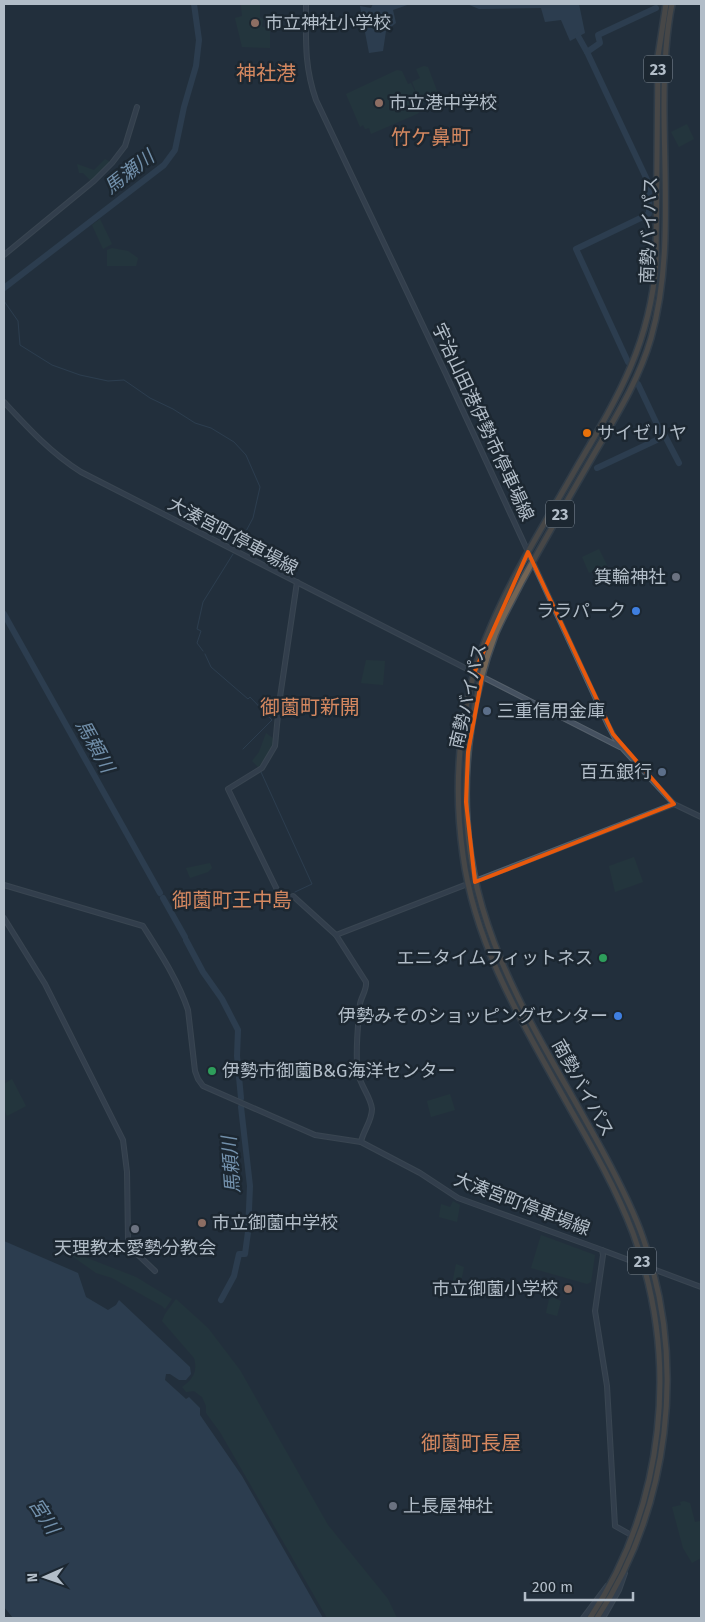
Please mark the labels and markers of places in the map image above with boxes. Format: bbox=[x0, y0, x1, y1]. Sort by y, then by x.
place label: 市立神社小学校 bbox=[265, 12, 391, 34]
marker: 市立神社小学校 bbox=[249, 17, 261, 29]
place label: 市立港中学校 bbox=[389, 92, 497, 114]
marker: 市立港中学校 bbox=[373, 97, 385, 109]
place label: サイゼリヤ bbox=[597, 422, 687, 444]
marker: サイゼリヤ bbox=[581, 427, 593, 439]
place label: 箕輪神社 bbox=[594, 566, 666, 588]
marker: 箕輪神社 bbox=[670, 571, 682, 583]
place label: ララパーク bbox=[536, 600, 626, 622]
marker: ララパーク bbox=[630, 605, 642, 617]
place label: 三重信用金庫 bbox=[497, 700, 605, 722]
marker: 三重信用金庫 bbox=[481, 705, 493, 717]
place label: 百五銀行 bbox=[580, 761, 652, 783]
marker: 百五銀行 bbox=[656, 766, 668, 778]
place label: エニタイムフィットネス bbox=[397, 947, 593, 969]
marker: エニタイムフィットネス bbox=[597, 952, 609, 964]
place label: 伊勢みそのショッピングセンター bbox=[338, 1005, 608, 1027]
marker: 伊勢みそのショッピングセンター bbox=[612, 1010, 624, 1022]
place label: 伊勢市御薗B&G海洋センター bbox=[222, 1060, 455, 1082]
marker: 伊勢市御薗B&G海洋センター bbox=[206, 1065, 218, 1077]
place label: 市立御薗中学校 bbox=[212, 1212, 338, 1234]
marker: 市立御薗中学校 bbox=[196, 1217, 208, 1229]
marker: 天理教本愛勢分教会 bbox=[129, 1223, 141, 1235]
place label: 天理教本愛勢分教会 bbox=[54, 1237, 216, 1259]
place label: 市立御薗小学校 bbox=[432, 1278, 558, 1300]
marker: 市立御薗小学校 bbox=[562, 1283, 574, 1295]
place label: 上長屋神社 bbox=[403, 1495, 493, 1517]
marker: 上長屋神社 bbox=[387, 1500, 399, 1512]

